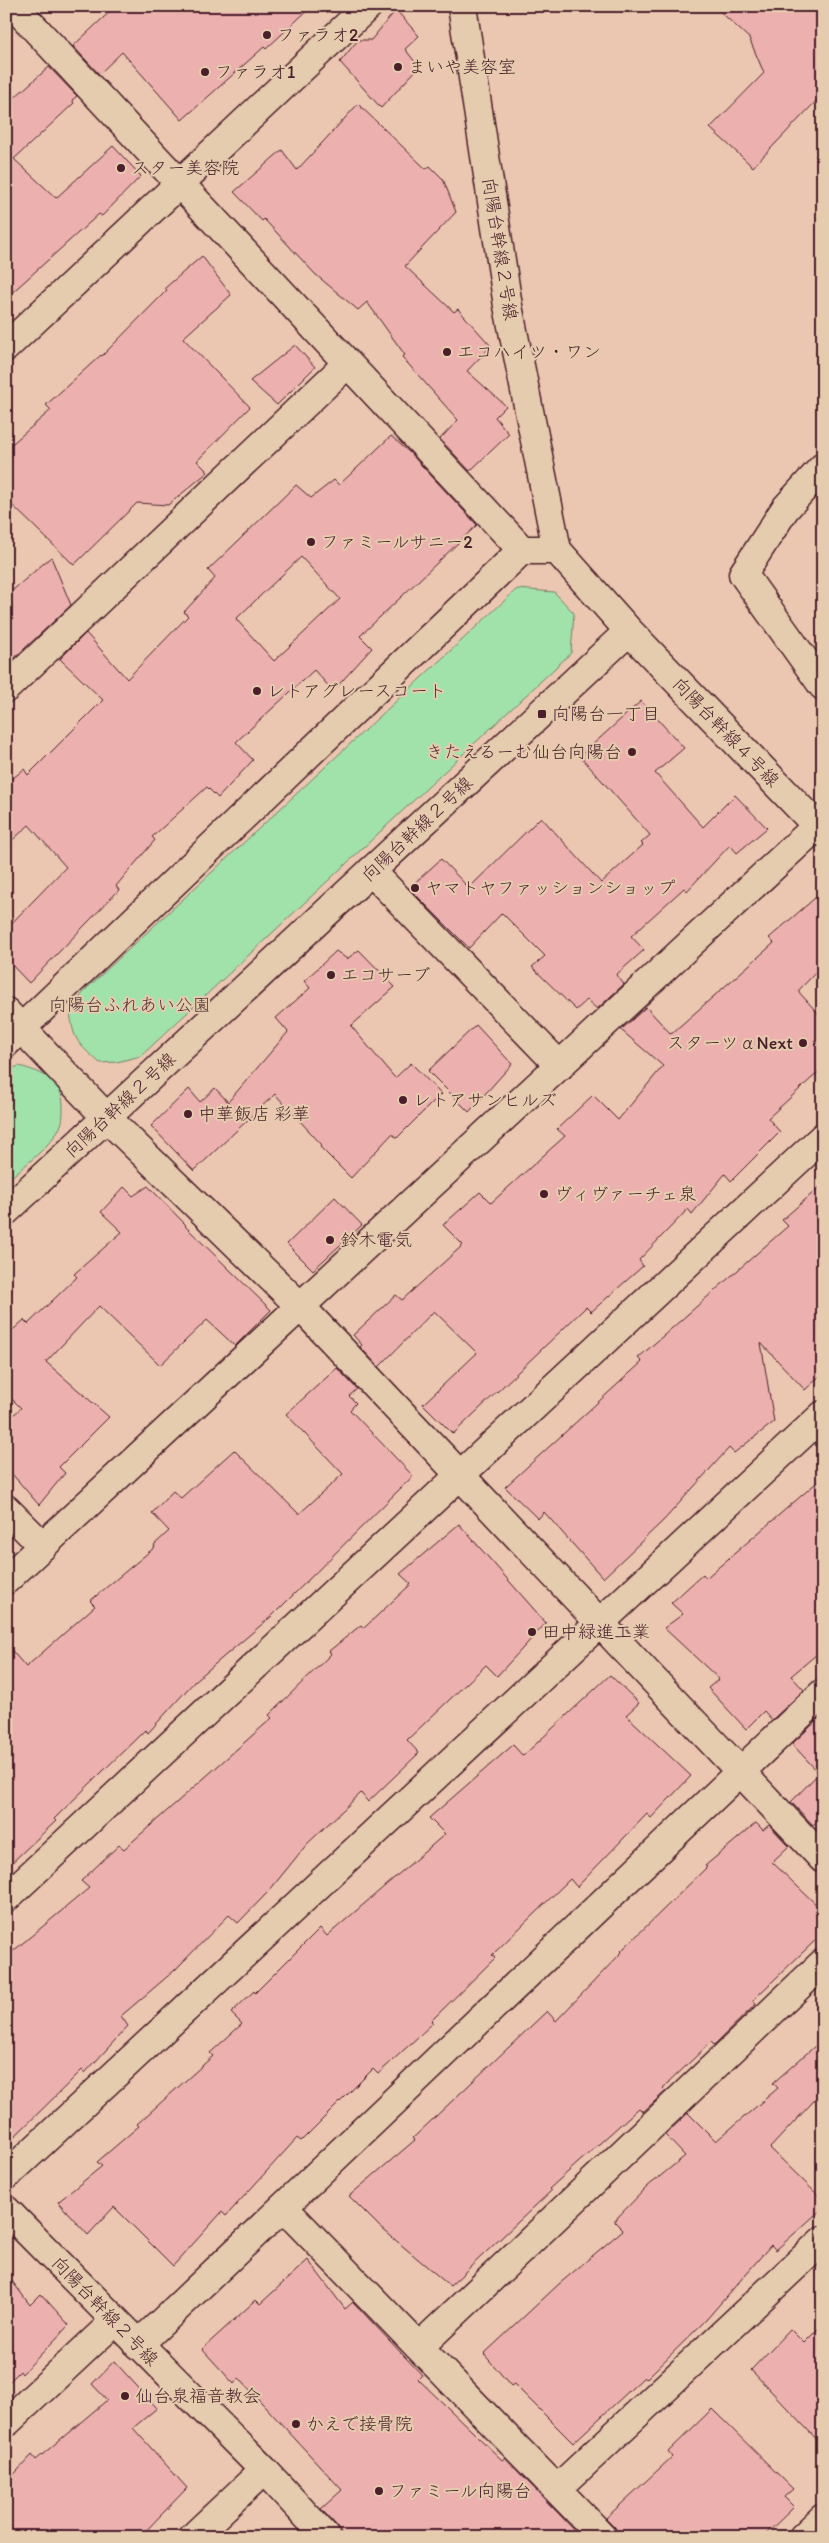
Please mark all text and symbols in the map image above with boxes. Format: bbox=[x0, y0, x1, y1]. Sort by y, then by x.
place label: ファラオ2 bbox=[277, 24, 359, 46]
marker: ファラオ2 bbox=[261, 29, 273, 41]
place label: まいや美容室 bbox=[408, 56, 516, 78]
place label: ファラオ1 bbox=[215, 61, 295, 83]
marker: まいや美容室 bbox=[392, 61, 404, 73]
marker: ファラオ1 bbox=[199, 66, 211, 78]
place label: スター美容院 bbox=[131, 157, 239, 179]
marker: スター美容院 bbox=[115, 162, 127, 174]
street label: 向陽台幹線２号線 bbox=[478, 176, 522, 322]
place label: エコハイツ・ワン bbox=[457, 341, 601, 363]
marker: エコハイツ・ワン bbox=[441, 346, 453, 358]
place label: ファミールサニー2 bbox=[321, 531, 473, 553]
marker: ファミールサニー2 bbox=[305, 536, 317, 548]
street label: 向陽台幹線４号線 bbox=[668, 673, 784, 791]
place label: レトアグレースコート bbox=[267, 680, 446, 702]
marker: レトアグレースコート bbox=[251, 685, 263, 697]
place label: 向陽台一丁目 bbox=[552, 703, 660, 725]
marker: 向陽台一丁目 bbox=[536, 708, 548, 720]
place label: きたえるーむ仙台向陽台 bbox=[426, 741, 622, 763]
marker: きたえるーむ仙台向陽台 bbox=[626, 746, 638, 758]
street label: 向陽台幹線２号線 bbox=[357, 772, 477, 886]
place label: ヤマトヤファッションショップ bbox=[425, 877, 676, 899]
marker: ヤマトヤファッションショップ bbox=[409, 882, 421, 894]
place label: エコサーブ bbox=[341, 964, 430, 986]
marker: エコサーブ bbox=[325, 969, 337, 981]
park label: 向陽台ふれあい公園 bbox=[49, 994, 211, 1016]
place label: スターツαNext bbox=[667, 1032, 793, 1054]
marker: スターツαNext bbox=[797, 1037, 809, 1049]
street label: 向陽台幹線２号線 bbox=[60, 1048, 180, 1162]
place label: レトアサンヒルズ bbox=[413, 1089, 557, 1111]
marker: レトアサンヒルズ bbox=[397, 1094, 409, 1106]
place label: 中華飯店 彩華 bbox=[198, 1103, 310, 1125]
marker: 中華飯店 彩華 bbox=[182, 1108, 194, 1120]
place label: ヴィヴァーチェ泉 bbox=[554, 1183, 696, 1205]
marker: ヴィヴァーチェ泉 bbox=[538, 1188, 550, 1200]
place label: 鈴木電気 bbox=[340, 1229, 412, 1251]
marker: 鈴木電気 bbox=[324, 1234, 336, 1246]
place label: 田中緑進工業 bbox=[542, 1621, 650, 1643]
marker: 田中緑進工業 bbox=[526, 1626, 538, 1638]
street label: 向陽台幹線２号線 bbox=[47, 2252, 163, 2370]
place label: 仙台泉福音教会 bbox=[135, 2385, 261, 2407]
marker: 仙台泉福音教会 bbox=[119, 2390, 131, 2402]
place label: かえで接骨院 bbox=[306, 2413, 413, 2435]
marker: かえで接骨院 bbox=[290, 2418, 302, 2430]
place label: ファミール向陽台 bbox=[389, 2480, 532, 2502]
marker: ファミール向陽台 bbox=[373, 2485, 385, 2497]

